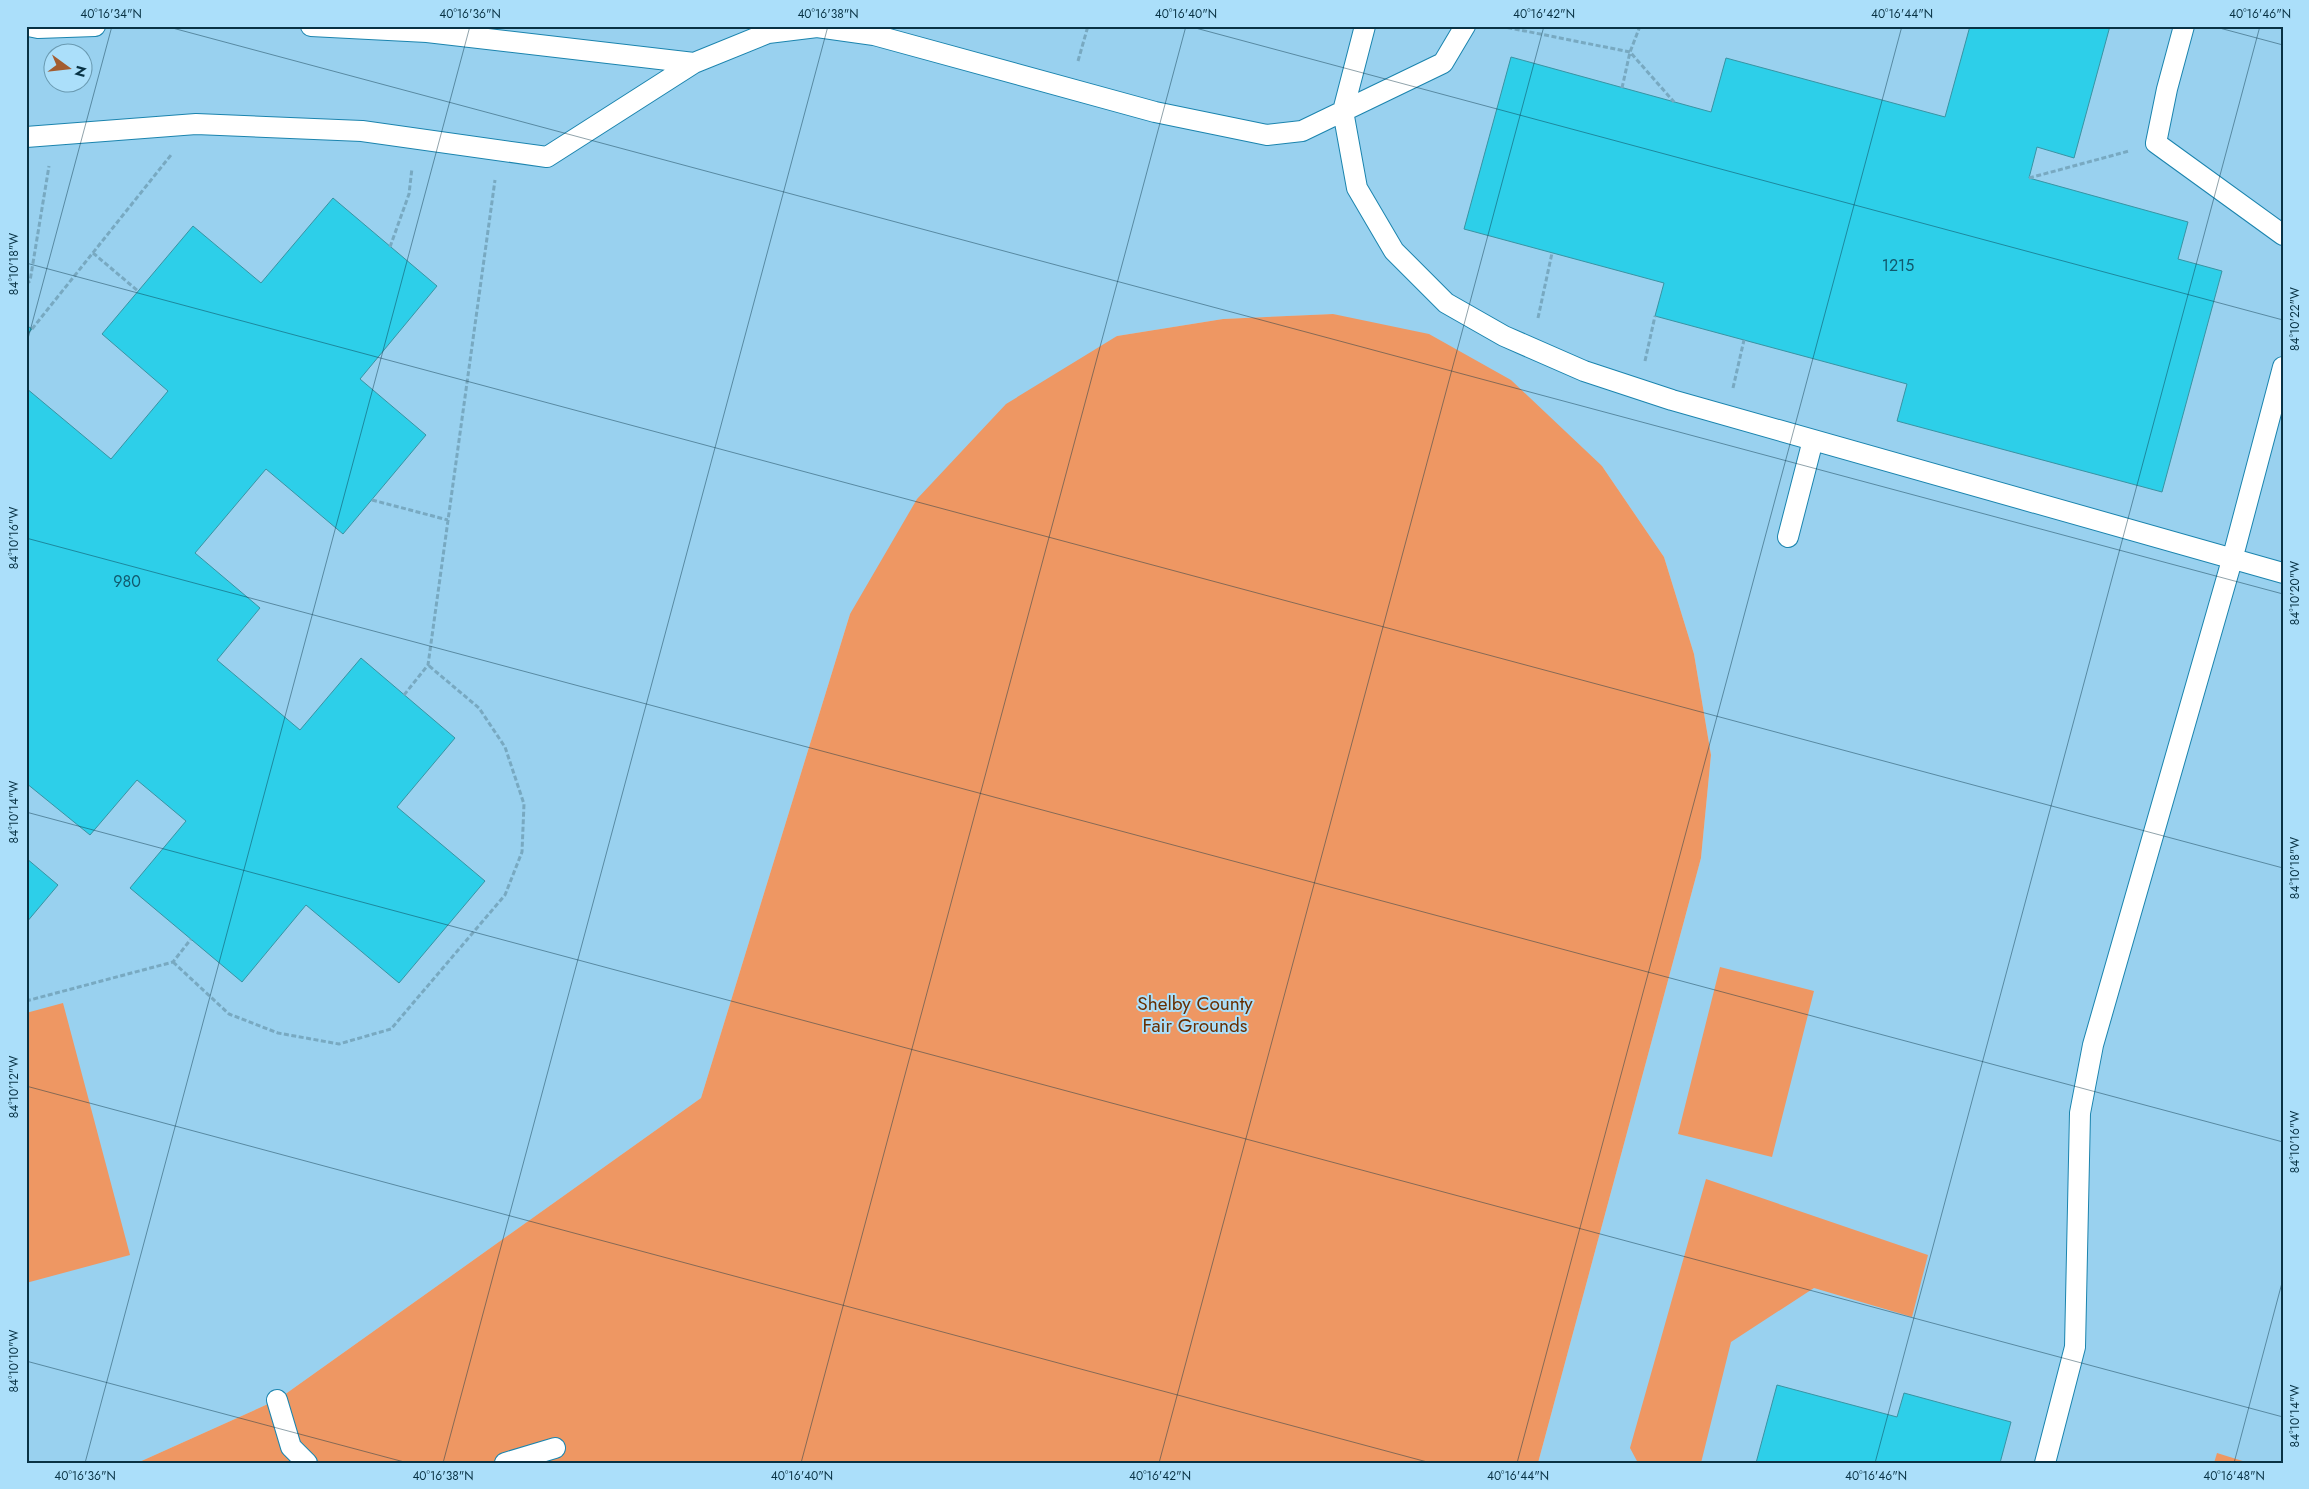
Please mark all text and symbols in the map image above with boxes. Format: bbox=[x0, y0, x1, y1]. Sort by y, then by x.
text: 40°16'34"N bbox=[80, 5, 142, 23]
text: 40°16'36"N bbox=[439, 5, 501, 23]
text: 40°16'38"N bbox=[797, 5, 859, 23]
text: 40°16'40"N bbox=[1155, 5, 1217, 23]
text: 40°16'42"N bbox=[1513, 5, 1575, 23]
text: 40°16'44"N bbox=[1871, 5, 1933, 23]
text: 40°16'46"N bbox=[2229, 5, 2291, 23]
north arrow bbox=[42, 42, 92, 92]
text: N bbox=[69, 63, 92, 79]
text: 84°10'18"W bbox=[5, 233, 23, 295]
house number: 1215 bbox=[1882, 254, 1914, 277]
text: 84°10'22"W bbox=[2286, 287, 2304, 351]
text: 84°10'16"W bbox=[5, 507, 23, 569]
text: 84°10'20"W bbox=[2286, 561, 2304, 625]
house number: 980 bbox=[113, 570, 141, 593]
text: 84°10'14"W bbox=[5, 781, 23, 843]
text: 84°10'18"W bbox=[2286, 837, 2304, 899]
park label: Shelby County Fair Grounds bbox=[1137, 990, 1253, 1039]
text: 84°10'12"W bbox=[5, 1056, 23, 1118]
text: 84°10'16"W bbox=[2286, 1111, 2304, 1173]
text: 84°10'10"W bbox=[5, 1329, 23, 1392]
text: 84°10'14"W bbox=[2286, 1385, 2304, 1447]
text: 40°16'36"N bbox=[54, 1467, 116, 1485]
text: 40°16'38"N bbox=[412, 1467, 474, 1485]
text: 40°16'40"N bbox=[771, 1467, 833, 1485]
text: 40°16'42"N bbox=[1129, 1467, 1191, 1485]
text: 40°16'44"N bbox=[1487, 1467, 1549, 1485]
text: 40°16'46"N bbox=[1845, 1467, 1907, 1485]
text: 40°16'48"N bbox=[2203, 1467, 2265, 1485]

